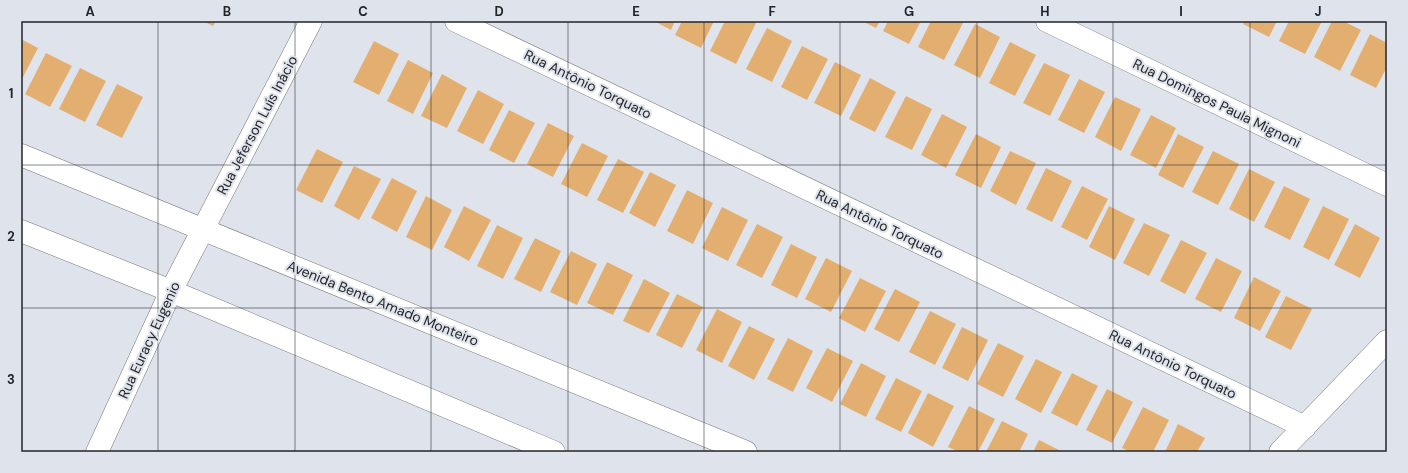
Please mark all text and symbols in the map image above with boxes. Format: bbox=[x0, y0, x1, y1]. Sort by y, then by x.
text: A bbox=[85, 3, 95, 20]
text: B bbox=[223, 3, 231, 20]
text: C bbox=[358, 3, 368, 20]
text: D bbox=[494, 3, 504, 20]
text: E bbox=[632, 3, 640, 20]
text: F bbox=[768, 3, 776, 20]
text: G bbox=[904, 3, 914, 20]
text: H bbox=[1040, 3, 1050, 20]
text: I bbox=[1179, 3, 1183, 20]
text: J bbox=[1314, 3, 1322, 20]
street label: Rua Antônio Torquato bbox=[521, 45, 655, 123]
street label: Rua Jeferson Luís Inácio bbox=[213, 52, 301, 198]
street label: Rua Domingos Paula Mignoni bbox=[1130, 54, 1304, 152]
text: 1 bbox=[9, 85, 13, 102]
street label: Rua Antônio Torquato bbox=[813, 185, 947, 263]
text: 2 bbox=[7, 228, 15, 245]
street label: Avenida Bento Amado Monteiro bbox=[285, 256, 481, 350]
street label: Rua Euracy Eugenio bbox=[114, 279, 184, 401]
street label: Rua Antônio Torquato bbox=[1106, 325, 1240, 403]
text: 3 bbox=[7, 371, 15, 388]

